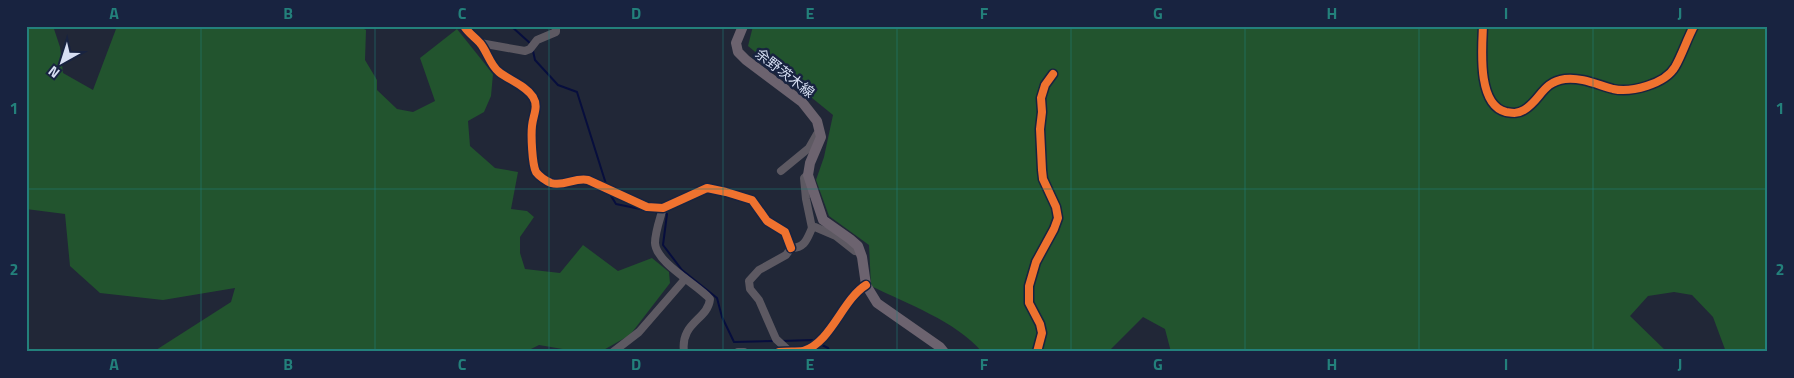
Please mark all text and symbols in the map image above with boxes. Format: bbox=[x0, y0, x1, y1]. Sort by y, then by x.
text: A bbox=[109, 1, 119, 25]
text: B bbox=[283, 1, 293, 25]
text: C bbox=[458, 1, 467, 25]
text: D bbox=[631, 1, 641, 25]
text: E bbox=[806, 1, 815, 25]
text: F bbox=[980, 1, 989, 25]
text: G bbox=[1153, 1, 1163, 25]
text: H bbox=[1327, 1, 1337, 25]
text: I bbox=[1504, 1, 1508, 25]
text: J bbox=[1678, 1, 1682, 25]
north arrow bbox=[38, 38, 88, 88]
street label: 余野茨木線 bbox=[751, 43, 819, 102]
text: N bbox=[43, 61, 64, 84]
text: 1 bbox=[10, 96, 18, 120]
text: 1 bbox=[1776, 96, 1784, 120]
text: 2 bbox=[10, 257, 18, 281]
text: 2 bbox=[1776, 257, 1784, 281]
text: A bbox=[109, 352, 119, 376]
text: B bbox=[283, 352, 293, 376]
text: C bbox=[458, 352, 467, 376]
text: D bbox=[631, 352, 641, 376]
text: E bbox=[806, 352, 815, 376]
text: F bbox=[980, 352, 989, 376]
text: G bbox=[1153, 352, 1163, 376]
text: H bbox=[1327, 352, 1337, 376]
text: I bbox=[1504, 352, 1508, 376]
text: J bbox=[1678, 352, 1682, 376]

